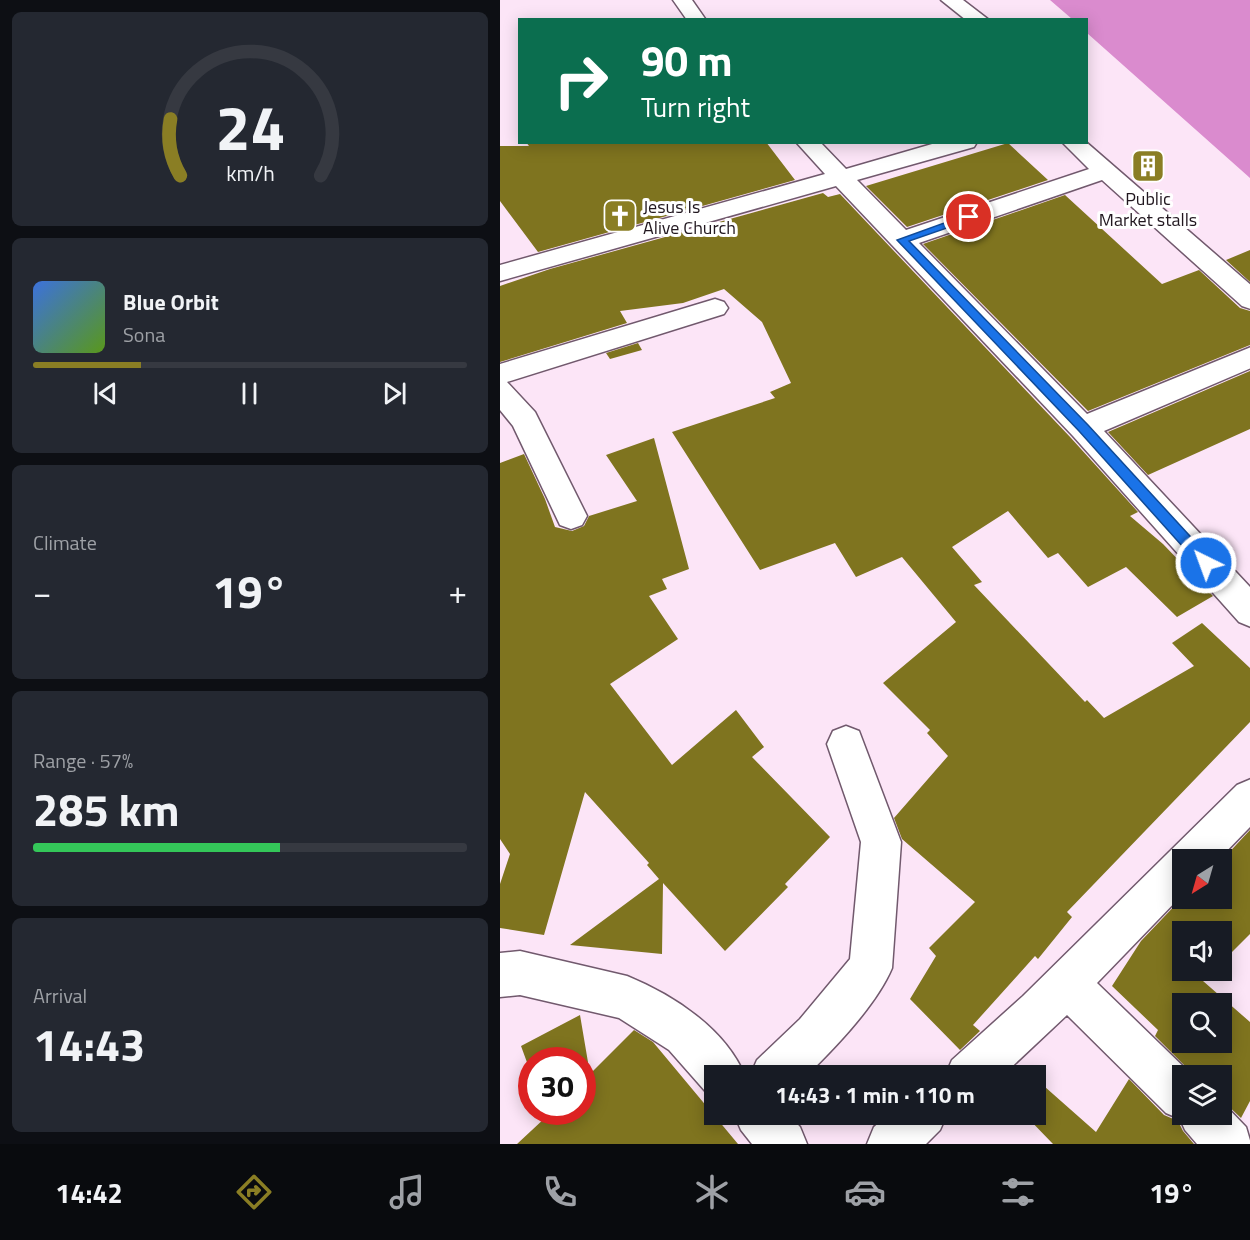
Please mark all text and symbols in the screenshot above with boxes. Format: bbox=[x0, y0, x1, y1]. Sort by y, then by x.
text: 90 m bbox=[641, 28, 733, 92]
icon: right bbox=[542, 42, 620, 120]
text: 24 bbox=[215, 79, 285, 174]
text: Turn right bbox=[641, 86, 750, 127]
building icon: Public Market stalls bbox=[1130, 148, 1166, 184]
text: km/h bbox=[226, 158, 274, 190]
place label: Public Market stalls bbox=[1099, 185, 1197, 233]
pin bbox=[943, 191, 994, 242]
place label: Jesus Is Alive Church bbox=[643, 193, 736, 241]
church icon: Jesus Is Alive Church bbox=[602, 198, 638, 234]
icon: arrive bbox=[952, 200, 985, 233]
text: Blue Orbit bbox=[123, 285, 219, 319]
text: Sona bbox=[123, 319, 165, 350]
icon: previous bbox=[89, 377, 122, 410]
icon: pause bbox=[233, 377, 266, 410]
icon: next bbox=[378, 377, 411, 410]
text: Climate bbox=[33, 527, 97, 558]
position arrow bbox=[1174, 531, 1238, 595]
text: 19° bbox=[212, 557, 288, 625]
text: − bbox=[33, 567, 51, 617]
text: + bbox=[449, 567, 467, 617]
text: Range · 57% bbox=[33, 745, 133, 776]
text: 285 km bbox=[33, 775, 179, 843]
north arrow bbox=[1172, 849, 1232, 909]
map controls bbox=[1172, 849, 1232, 1125]
button: sound bbox=[1172, 921, 1232, 981]
text: Arrival bbox=[33, 980, 87, 1011]
button: search bbox=[1172, 993, 1232, 1053]
text: 14:43 bbox=[33, 1010, 145, 1078]
speed limit sign: 30 bbox=[518, 1047, 596, 1125]
button: layers bbox=[1172, 1065, 1232, 1125]
text: 14:43 · 1 min · 110 m bbox=[775, 1078, 975, 1112]
icon: directions bbox=[233, 1171, 275, 1213]
icon: music bbox=[386, 1171, 428, 1213]
icon: phone bbox=[539, 1171, 581, 1213]
icon: climate bbox=[691, 1171, 733, 1213]
icon: car bbox=[844, 1171, 886, 1213]
icon: filters bbox=[997, 1171, 1039, 1213]
text: 14:42 bbox=[55, 1172, 123, 1213]
text: 19° bbox=[1149, 1172, 1195, 1213]

